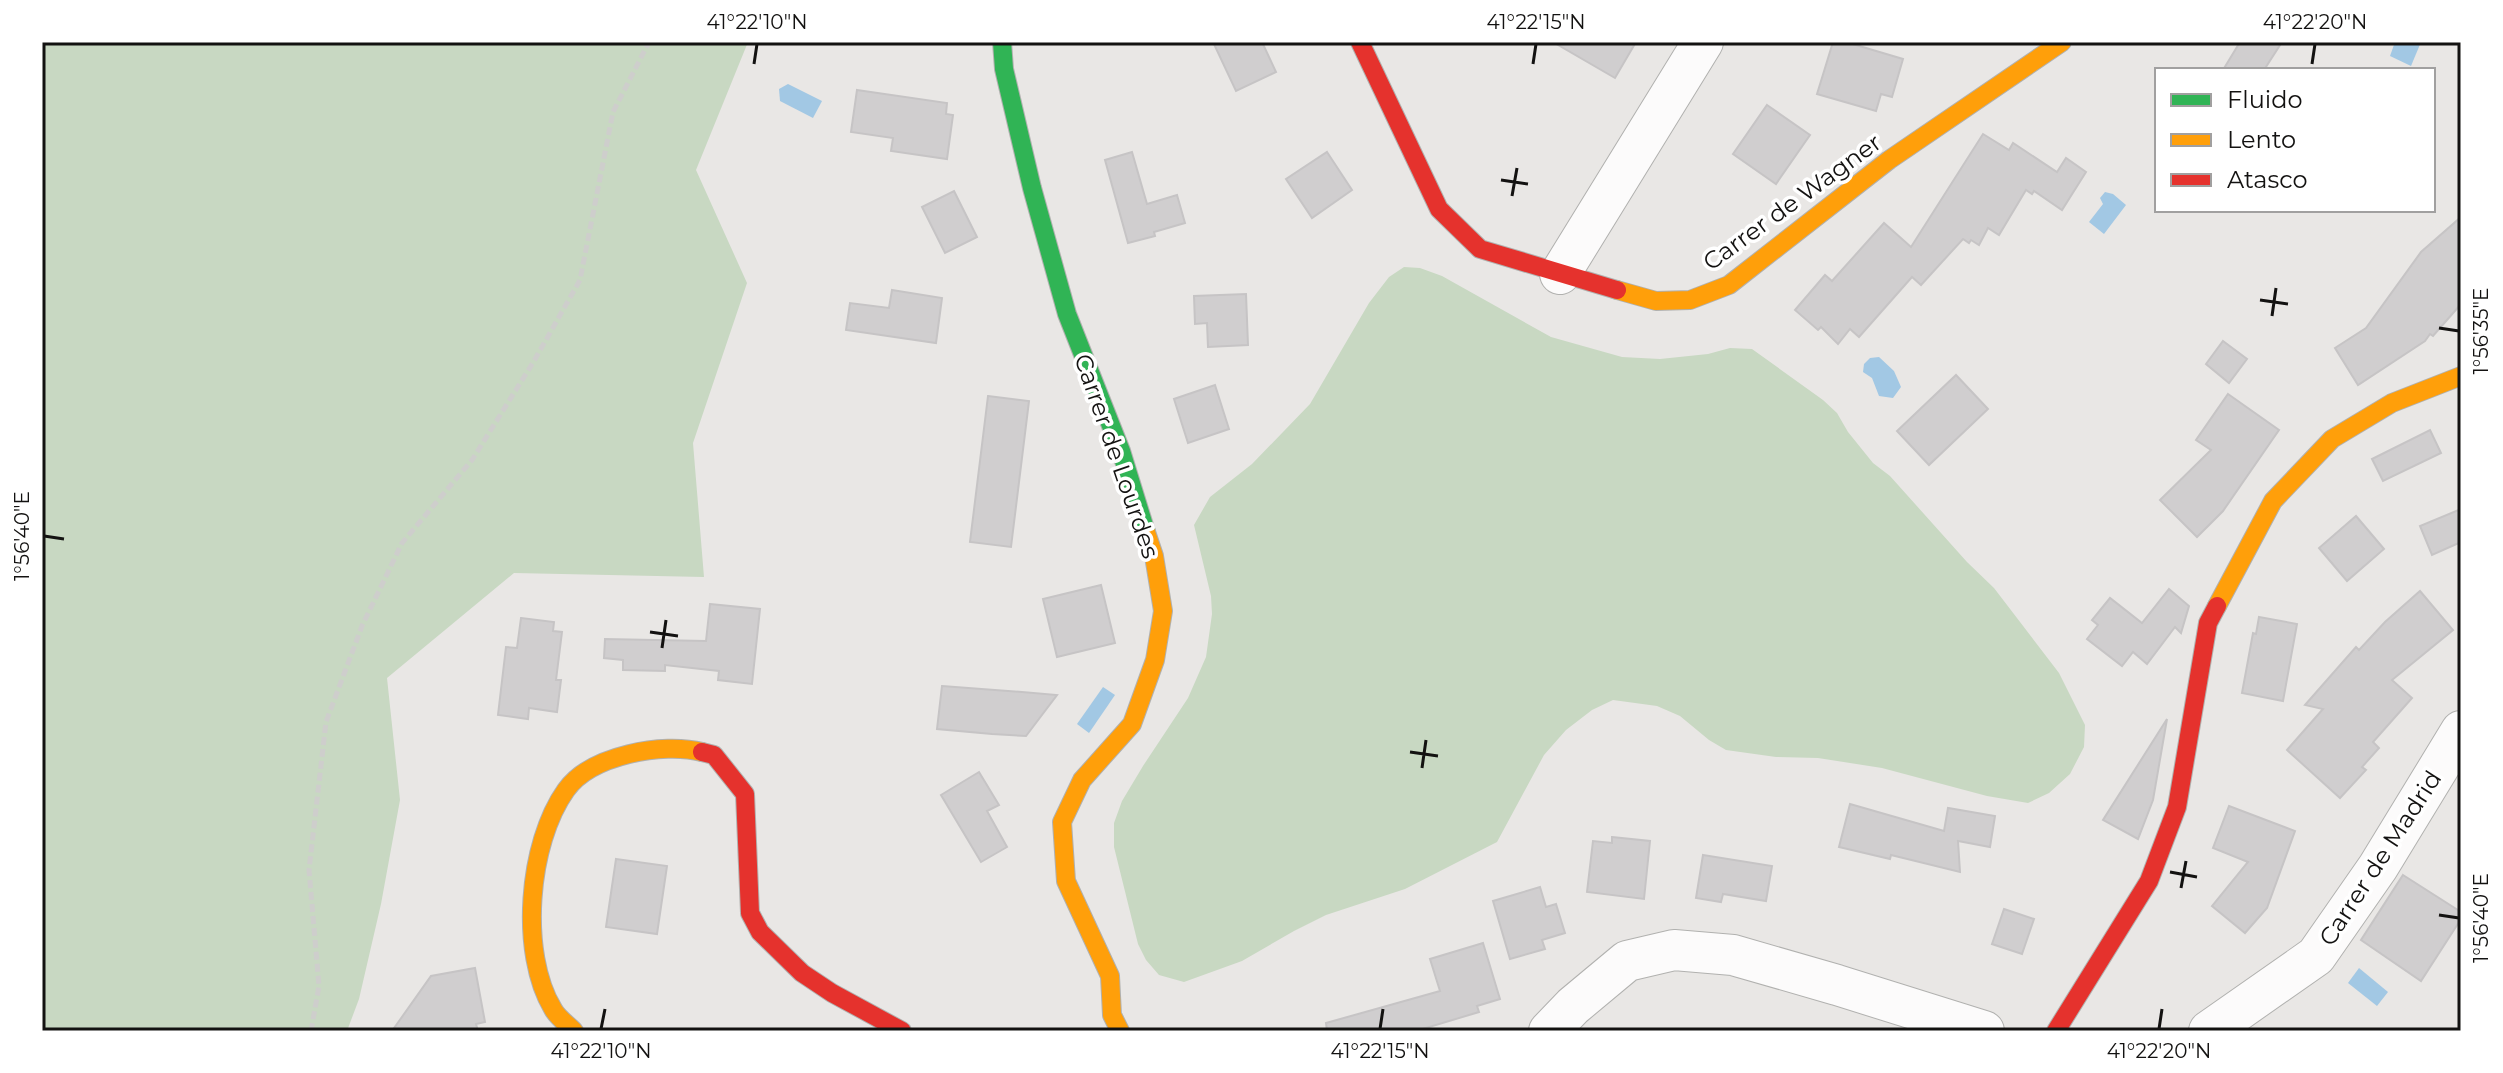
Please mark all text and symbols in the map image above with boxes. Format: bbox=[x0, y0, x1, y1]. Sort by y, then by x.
text: 41°22'10"N bbox=[707, 10, 807, 34]
text: 41°22'15"N bbox=[1487, 10, 1585, 34]
text: 41°22'20"N bbox=[2263, 10, 2367, 34]
legend bbox=[2155, 68, 2435, 212]
text: Fluido bbox=[2227, 85, 2303, 114]
text: Lento bbox=[2227, 125, 2296, 154]
street label: Carrer de Wagner bbox=[1697, 128, 1887, 276]
text: Atasco bbox=[2227, 165, 2308, 194]
text: 1°56'35"E bbox=[2469, 288, 2493, 374]
street label: Carrer de Lourdes bbox=[1068, 350, 1166, 562]
text: 1°56'40"E bbox=[10, 491, 34, 581]
street label: Carrer de Madrid bbox=[2313, 765, 2447, 951]
text: 1°56'40"E bbox=[2469, 873, 2493, 963]
text: 41°22'10"N bbox=[551, 1039, 651, 1063]
text: 41°22'15"N bbox=[1331, 1039, 1429, 1063]
text: 41°22'20"N bbox=[2107, 1039, 2211, 1063]

